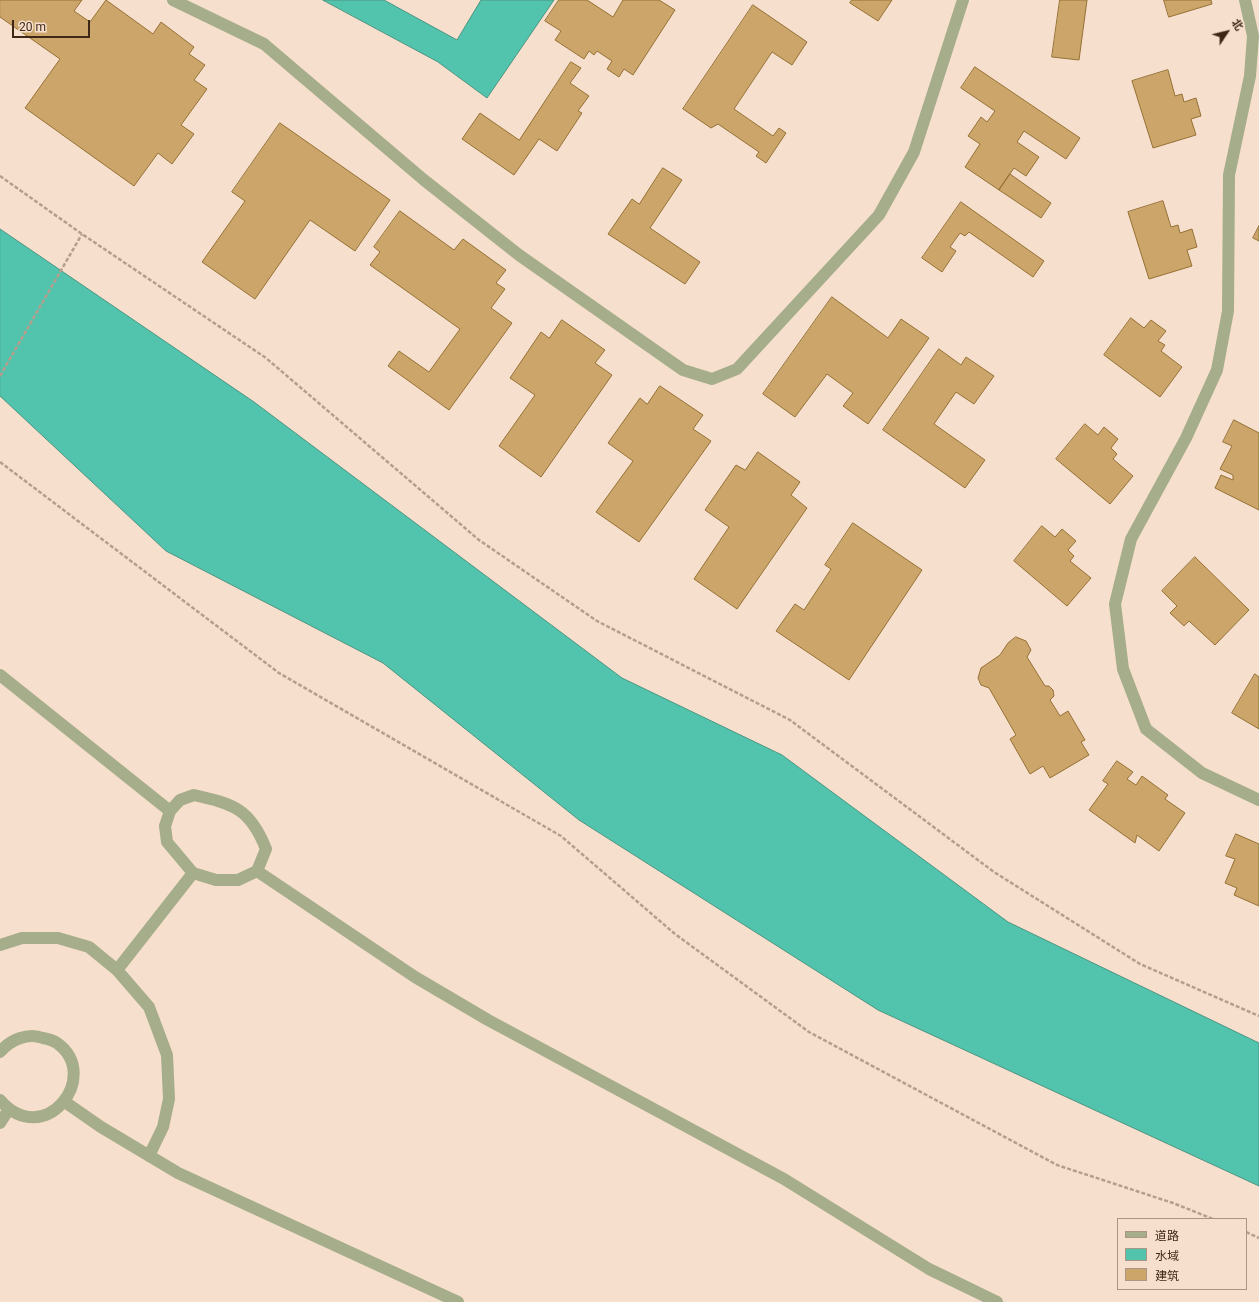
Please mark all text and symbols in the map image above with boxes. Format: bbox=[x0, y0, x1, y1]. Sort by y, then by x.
scale bar bbox=[14, 12, 92, 38]
north arrow bbox=[1207, 12, 1247, 52]
text: 北 bbox=[1229, 17, 1246, 33]
text: 20 m bbox=[19, 20, 46, 34]
legend bbox=[1117, 1218, 1247, 1290]
text: 道路 bbox=[1155, 1229, 1179, 1243]
text: 水域 bbox=[1155, 1249, 1179, 1263]
text: 建筑 bbox=[1155, 1269, 1179, 1283]

